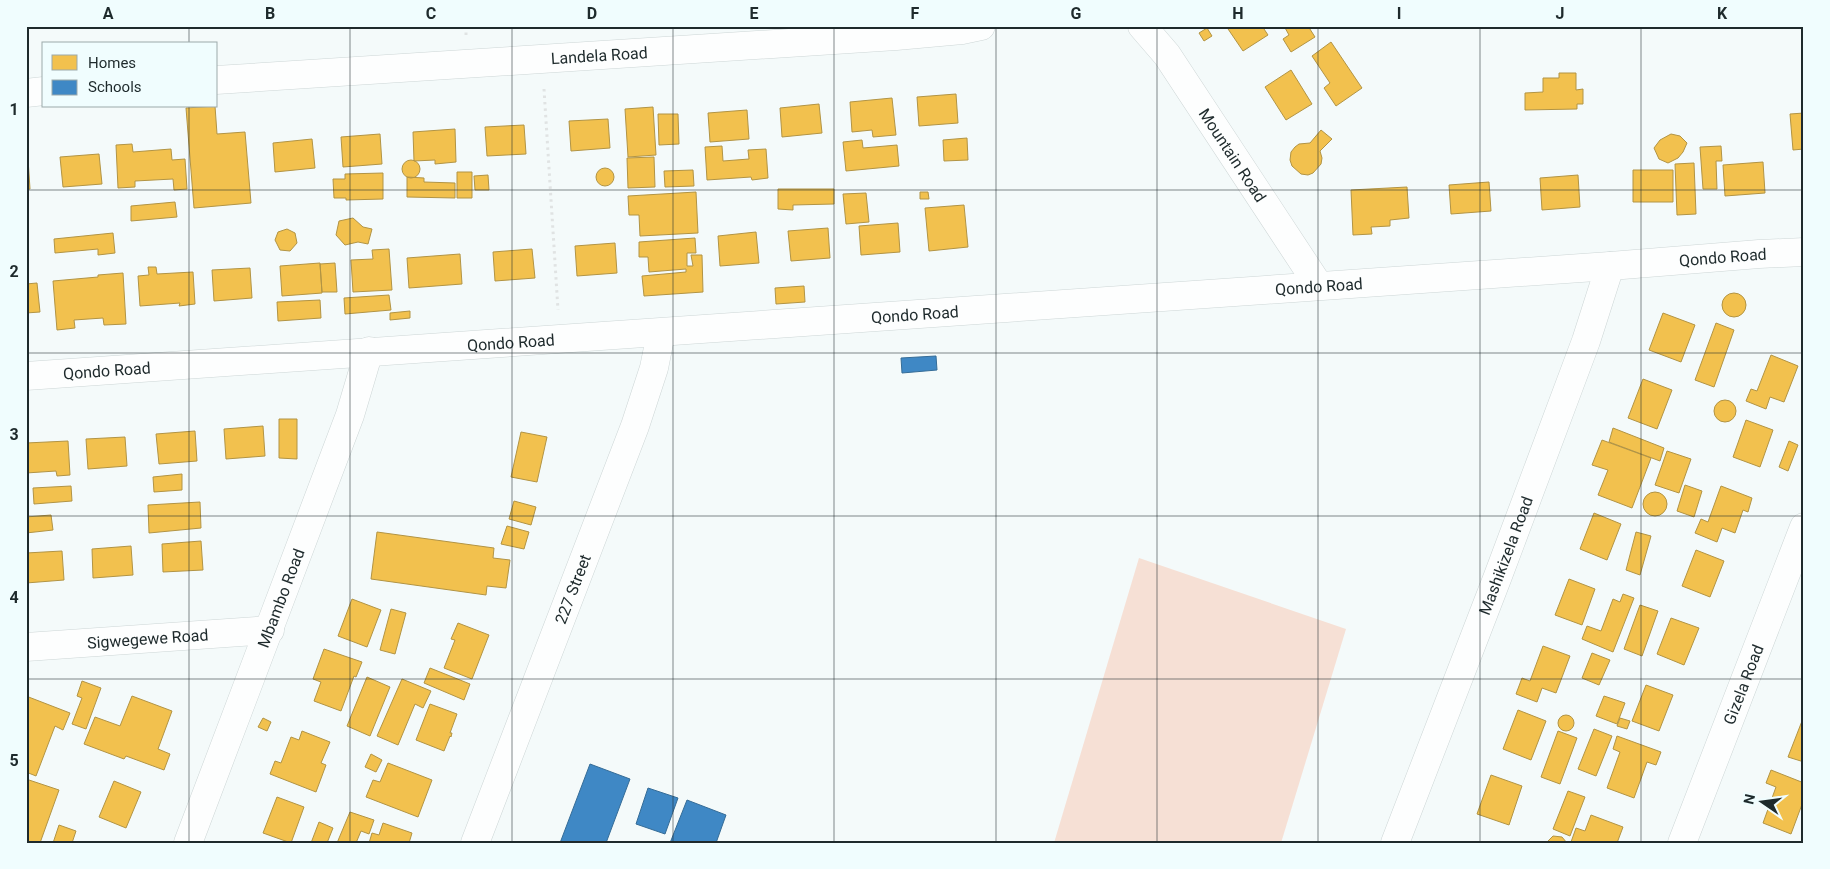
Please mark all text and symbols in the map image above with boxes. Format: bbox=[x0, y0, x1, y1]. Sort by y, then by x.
text: A bbox=[103, 4, 114, 23]
text: B bbox=[265, 4, 275, 23]
text: C bbox=[426, 4, 436, 23]
text: D bbox=[587, 4, 597, 23]
text: E bbox=[750, 4, 759, 23]
text: F bbox=[911, 4, 920, 23]
text: G bbox=[1071, 4, 1082, 23]
text: H bbox=[1232, 4, 1244, 23]
text: I bbox=[1397, 4, 1401, 23]
text: J bbox=[1556, 4, 1564, 23]
text: K bbox=[1717, 4, 1728, 23]
legend bbox=[42, 42, 218, 108]
street label: Landela Road bbox=[550, 43, 648, 68]
text: Homes bbox=[88, 54, 136, 72]
text: Schools bbox=[88, 78, 142, 96]
text: 1 bbox=[9, 100, 19, 119]
street label: Mountain Road bbox=[1195, 105, 1270, 206]
street label: Qondo Road bbox=[1678, 245, 1767, 270]
text: 2 bbox=[9, 262, 19, 281]
street label: Qondo Road bbox=[1274, 274, 1363, 299]
street label: Qondo Road bbox=[870, 302, 959, 327]
street label: Qondo Road bbox=[466, 330, 555, 355]
street label: Qondo Road bbox=[62, 358, 151, 383]
text: 3 bbox=[9, 425, 19, 444]
street label: Mashikizela Road bbox=[1475, 494, 1537, 618]
street label: Mbambo Road bbox=[254, 546, 309, 650]
street label: 227 Street bbox=[551, 552, 595, 627]
text: 4 bbox=[9, 588, 19, 607]
street label: Sigwegewe Road bbox=[86, 625, 209, 653]
street label: Gizela Road bbox=[1720, 642, 1768, 727]
text: 5 bbox=[9, 751, 19, 770]
north arrow bbox=[1738, 776, 1788, 826]
text: N bbox=[1740, 792, 1758, 806]

